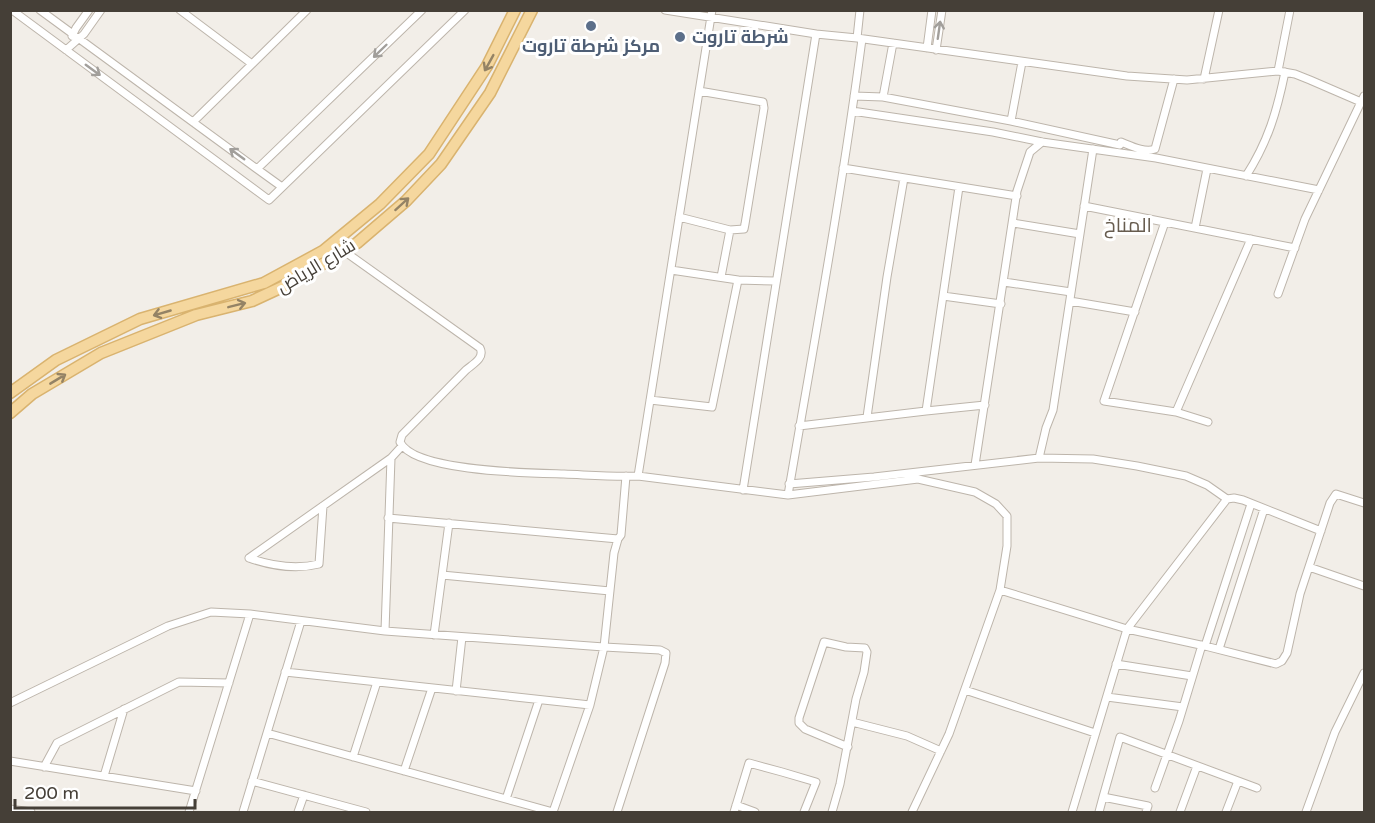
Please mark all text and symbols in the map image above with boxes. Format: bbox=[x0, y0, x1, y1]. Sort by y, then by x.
marker: مركز شرطة تاروت bbox=[584, 19, 598, 33]
one-way arrow bbox=[934, 21, 945, 40]
place label: شرطة تاروت bbox=[692, 26, 789, 48]
marker: شرطة تاروت bbox=[673, 30, 687, 44]
place label: مركز شرطة تاروت bbox=[522, 35, 660, 57]
one-way arrow bbox=[372, 44, 387, 58]
one-way arrow bbox=[482, 54, 494, 71]
one-way arrow bbox=[84, 64, 100, 76]
one-way arrow bbox=[230, 148, 246, 161]
one-way arrow bbox=[394, 197, 409, 211]
district label: المناخ bbox=[1104, 214, 1152, 239]
street label: شارع الرياض bbox=[273, 234, 360, 299]
one-way arrow bbox=[228, 299, 247, 310]
one-way arrow bbox=[153, 308, 172, 319]
one-way arrow bbox=[49, 372, 66, 384]
scale bar bbox=[15, 772, 195, 810]
text: 200 m bbox=[24, 782, 79, 804]

